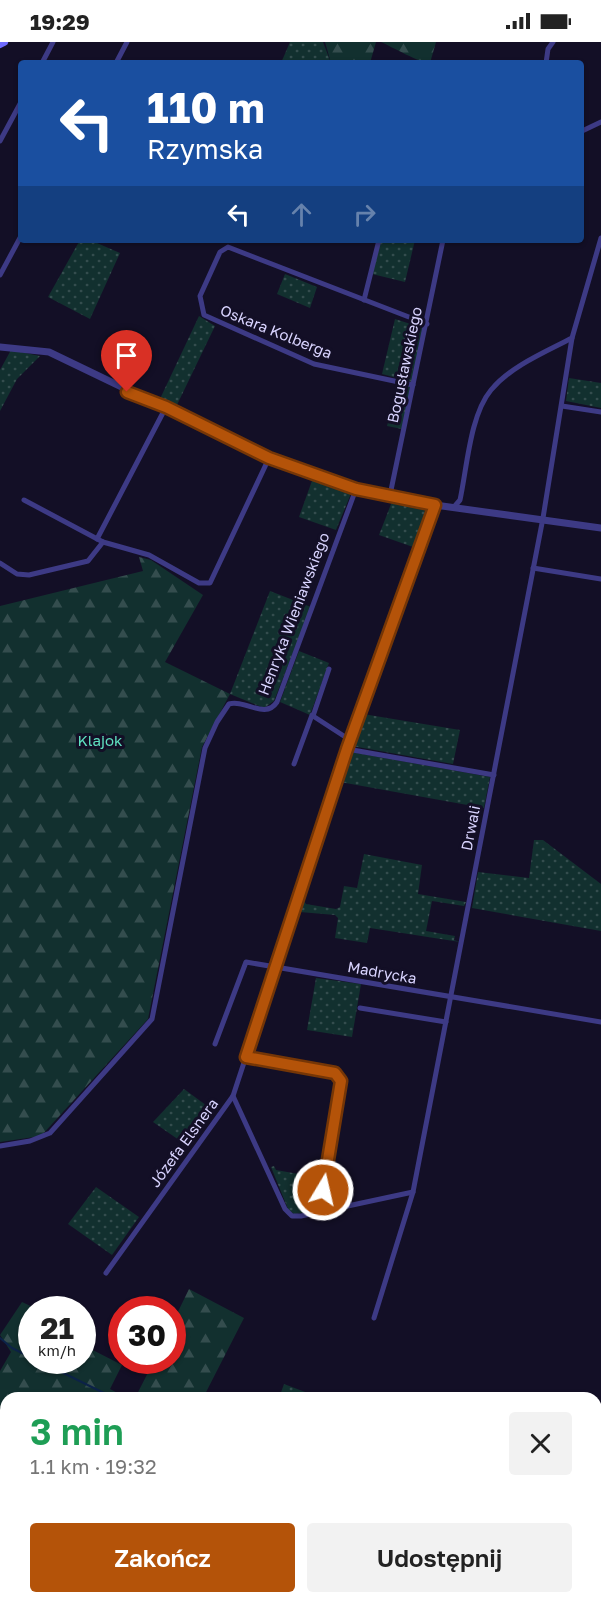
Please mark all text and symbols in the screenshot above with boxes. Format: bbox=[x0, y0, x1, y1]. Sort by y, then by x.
text: 19:29 bbox=[30, 8, 90, 35]
text: 110 m bbox=[147, 82, 265, 132]
icon: left bbox=[48, 84, 126, 162]
text: Rzymska bbox=[147, 133, 263, 165]
icon: left bbox=[222, 198, 255, 231]
icon: ahead bbox=[285, 198, 318, 231]
icon: right bbox=[348, 198, 381, 231]
street label: Oskara Kolberga bbox=[218, 300, 335, 362]
street label: Bogusławskiego bbox=[383, 305, 425, 424]
pin bbox=[101, 330, 152, 392]
icon: arrive bbox=[110, 339, 143, 372]
street label: Henryka Wieniawskiego bbox=[254, 530, 332, 698]
park label: Klajok bbox=[78, 731, 123, 749]
street label: Drwali bbox=[457, 804, 483, 852]
street label: Madrycka bbox=[346, 957, 418, 987]
street label: Józefa Elsnera bbox=[145, 1095, 221, 1190]
position arrow bbox=[291, 1158, 355, 1222]
speed limit sign: 30 bbox=[108, 1296, 186, 1374]
text: 21 bbox=[40, 1310, 74, 1346]
text: km/h bbox=[38, 1341, 76, 1359]
text: 3 min bbox=[30, 1410, 124, 1453]
button: close bbox=[509, 1412, 572, 1475]
text: 1.1 km · 19:32 bbox=[30, 1454, 157, 1478]
button: Zakończ bbox=[30, 1523, 295, 1592]
button: Udostępnij bbox=[307, 1523, 572, 1592]

